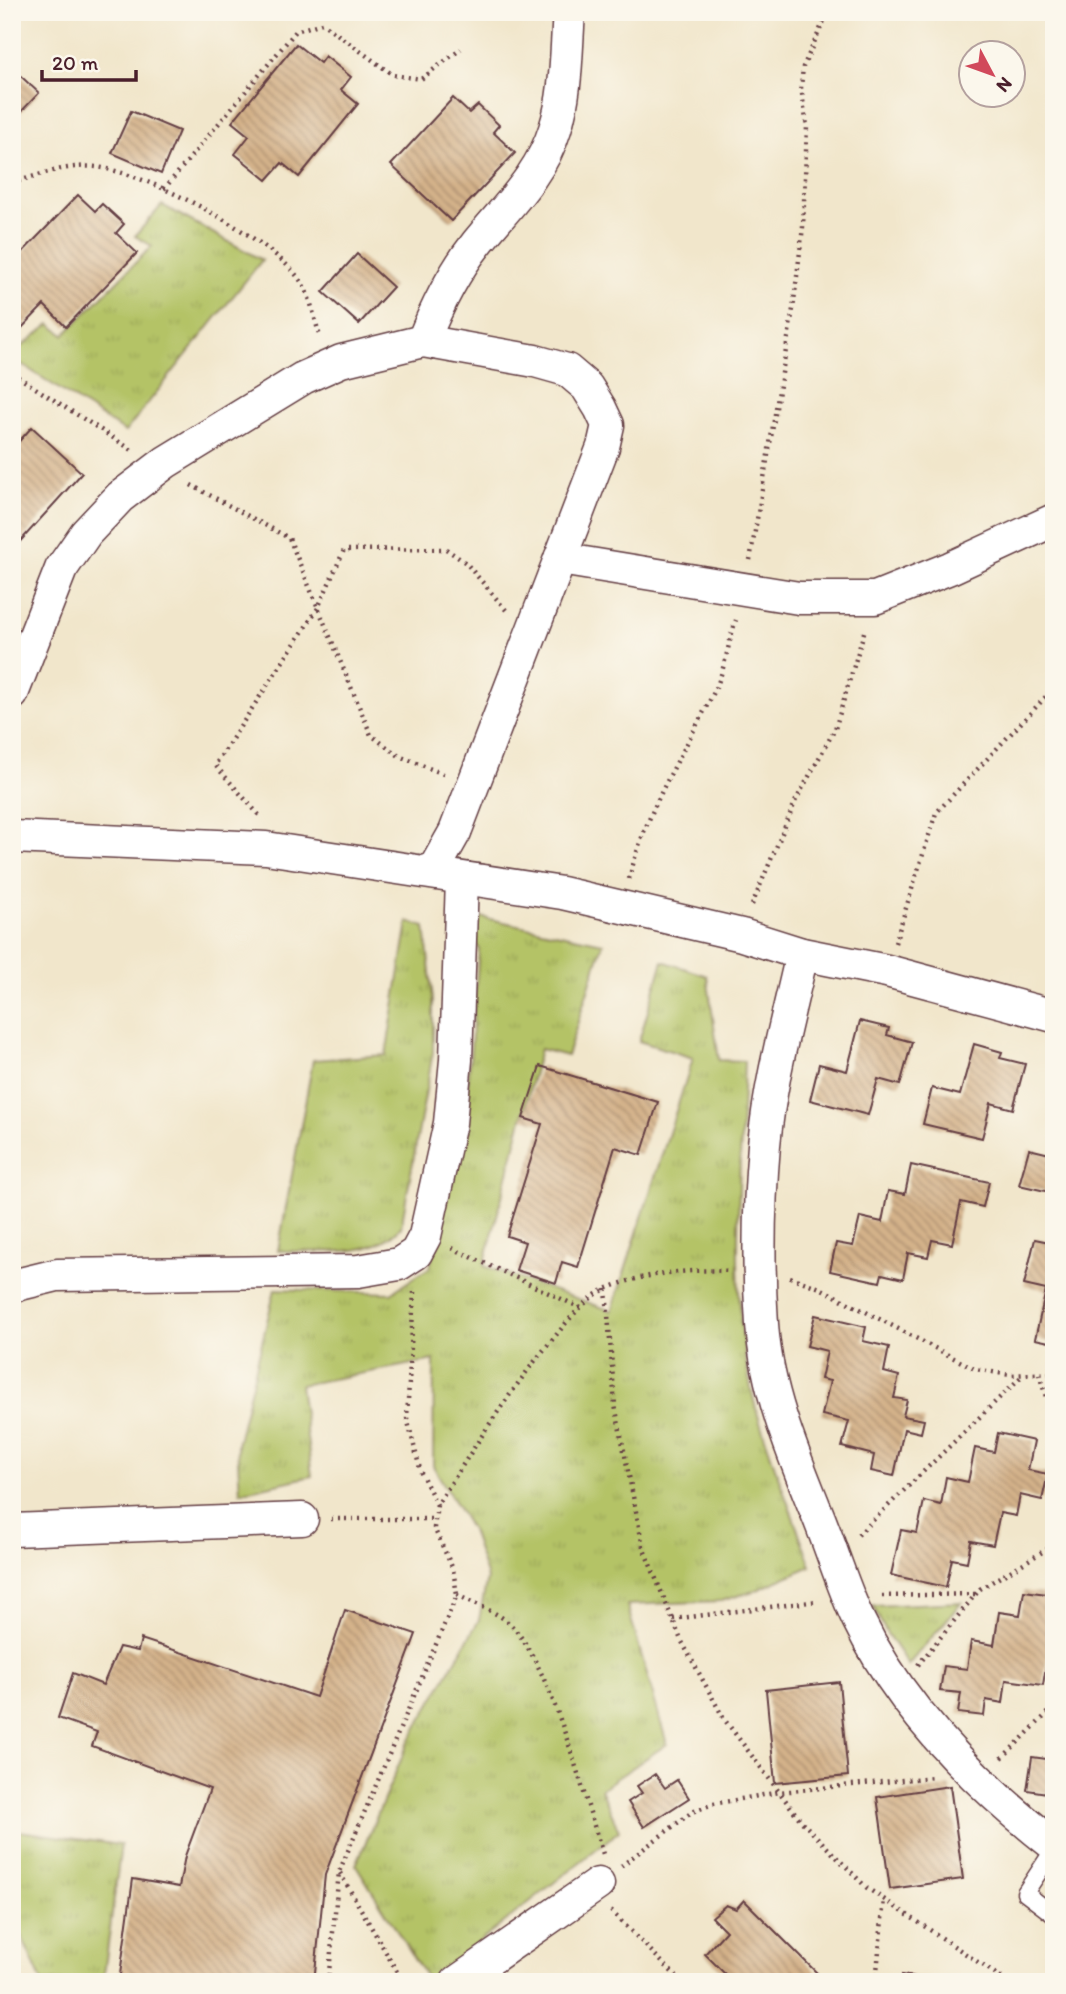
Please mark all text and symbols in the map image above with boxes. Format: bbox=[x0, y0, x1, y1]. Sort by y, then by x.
scale bar bbox=[42, 38, 136, 82]
north arrow bbox=[958, 38, 1028, 108]
text: 20 m bbox=[52, 50, 99, 75]
text: N bbox=[992, 72, 1017, 97]

